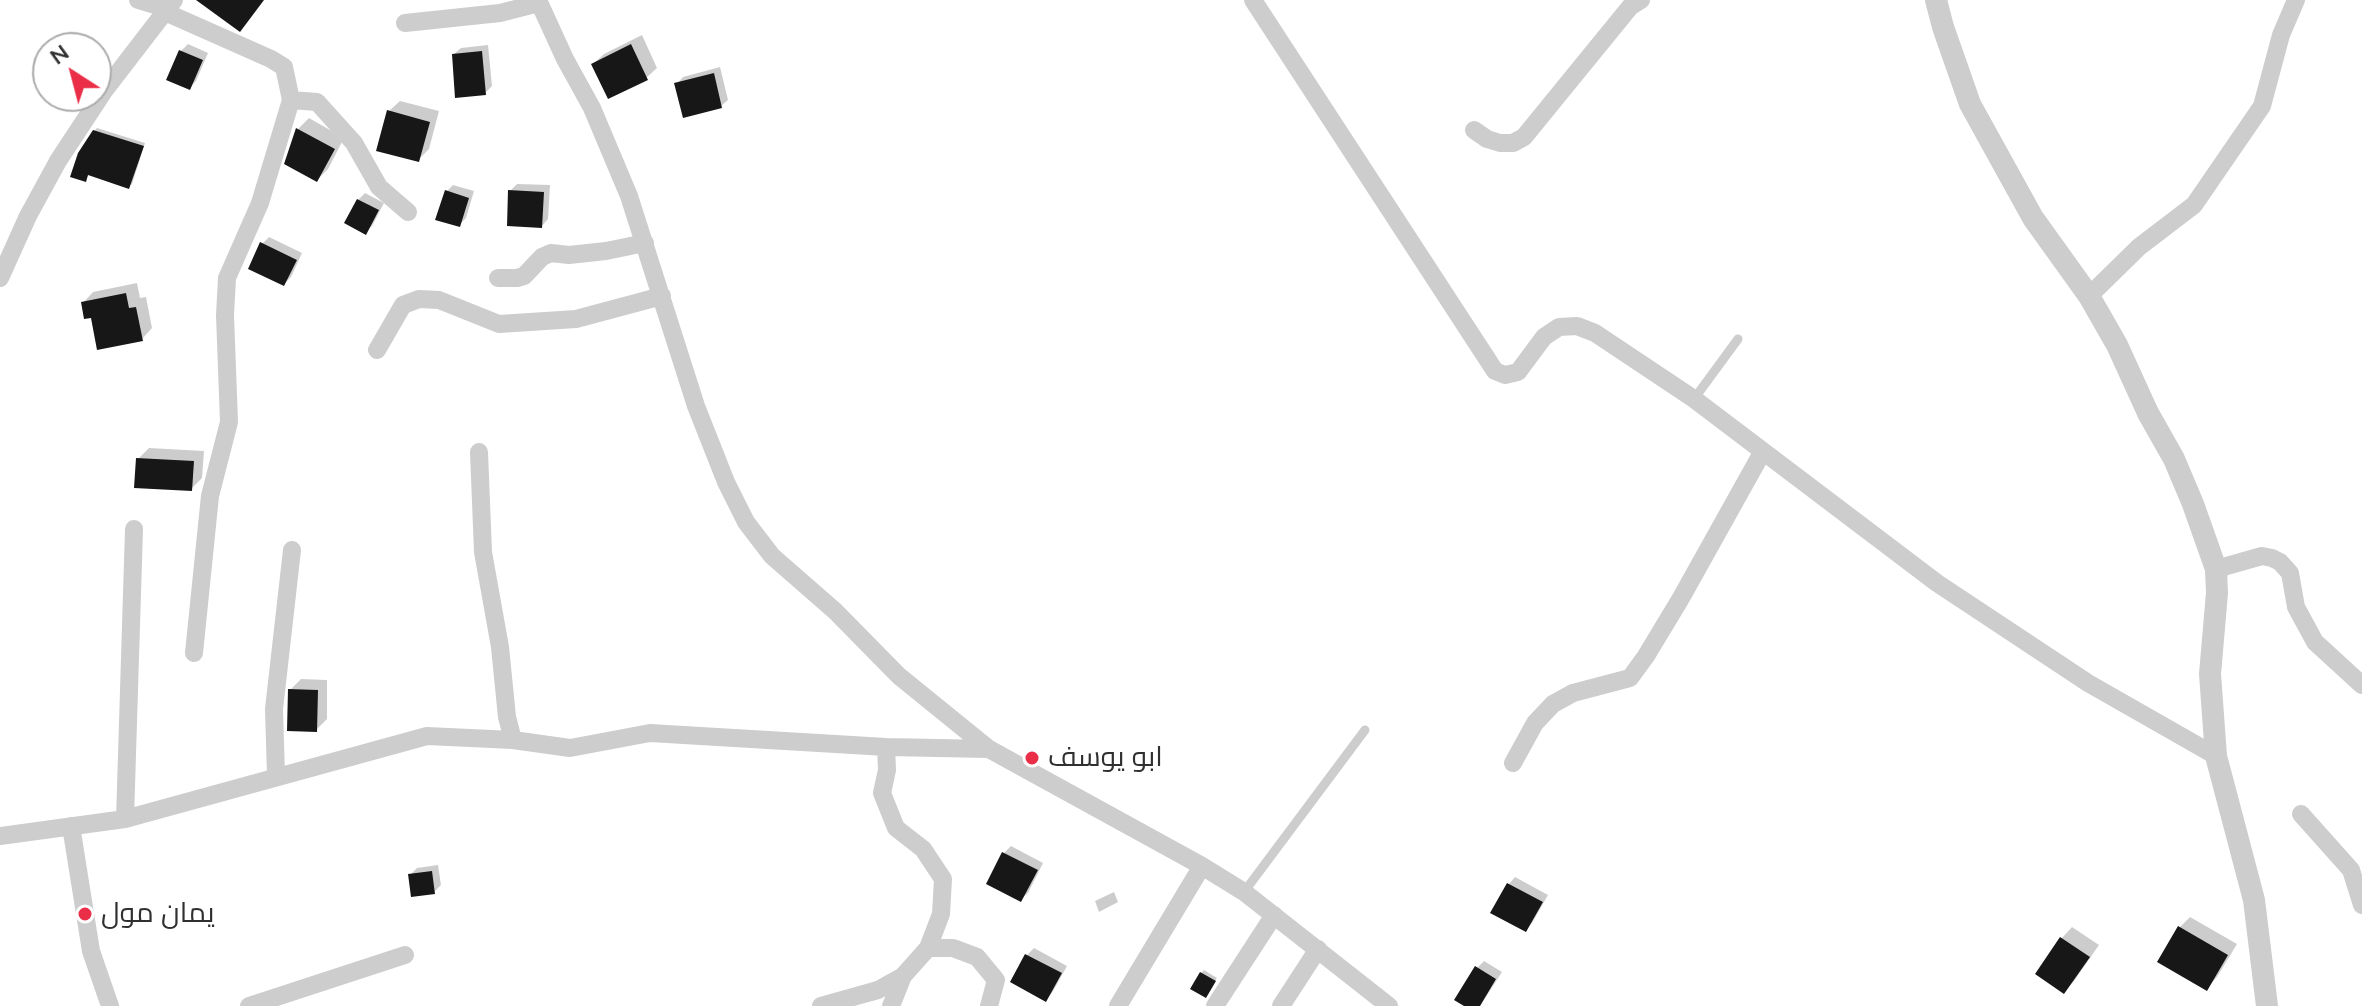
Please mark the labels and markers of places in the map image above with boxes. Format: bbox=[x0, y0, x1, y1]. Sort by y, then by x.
place label: ابو يوسف bbox=[1048, 741, 1163, 775]
marker: ابو يوسف bbox=[1023, 749, 1041, 767]
place label: يمان مول bbox=[101, 897, 214, 931]
marker: يمان مول bbox=[76, 905, 94, 923]

